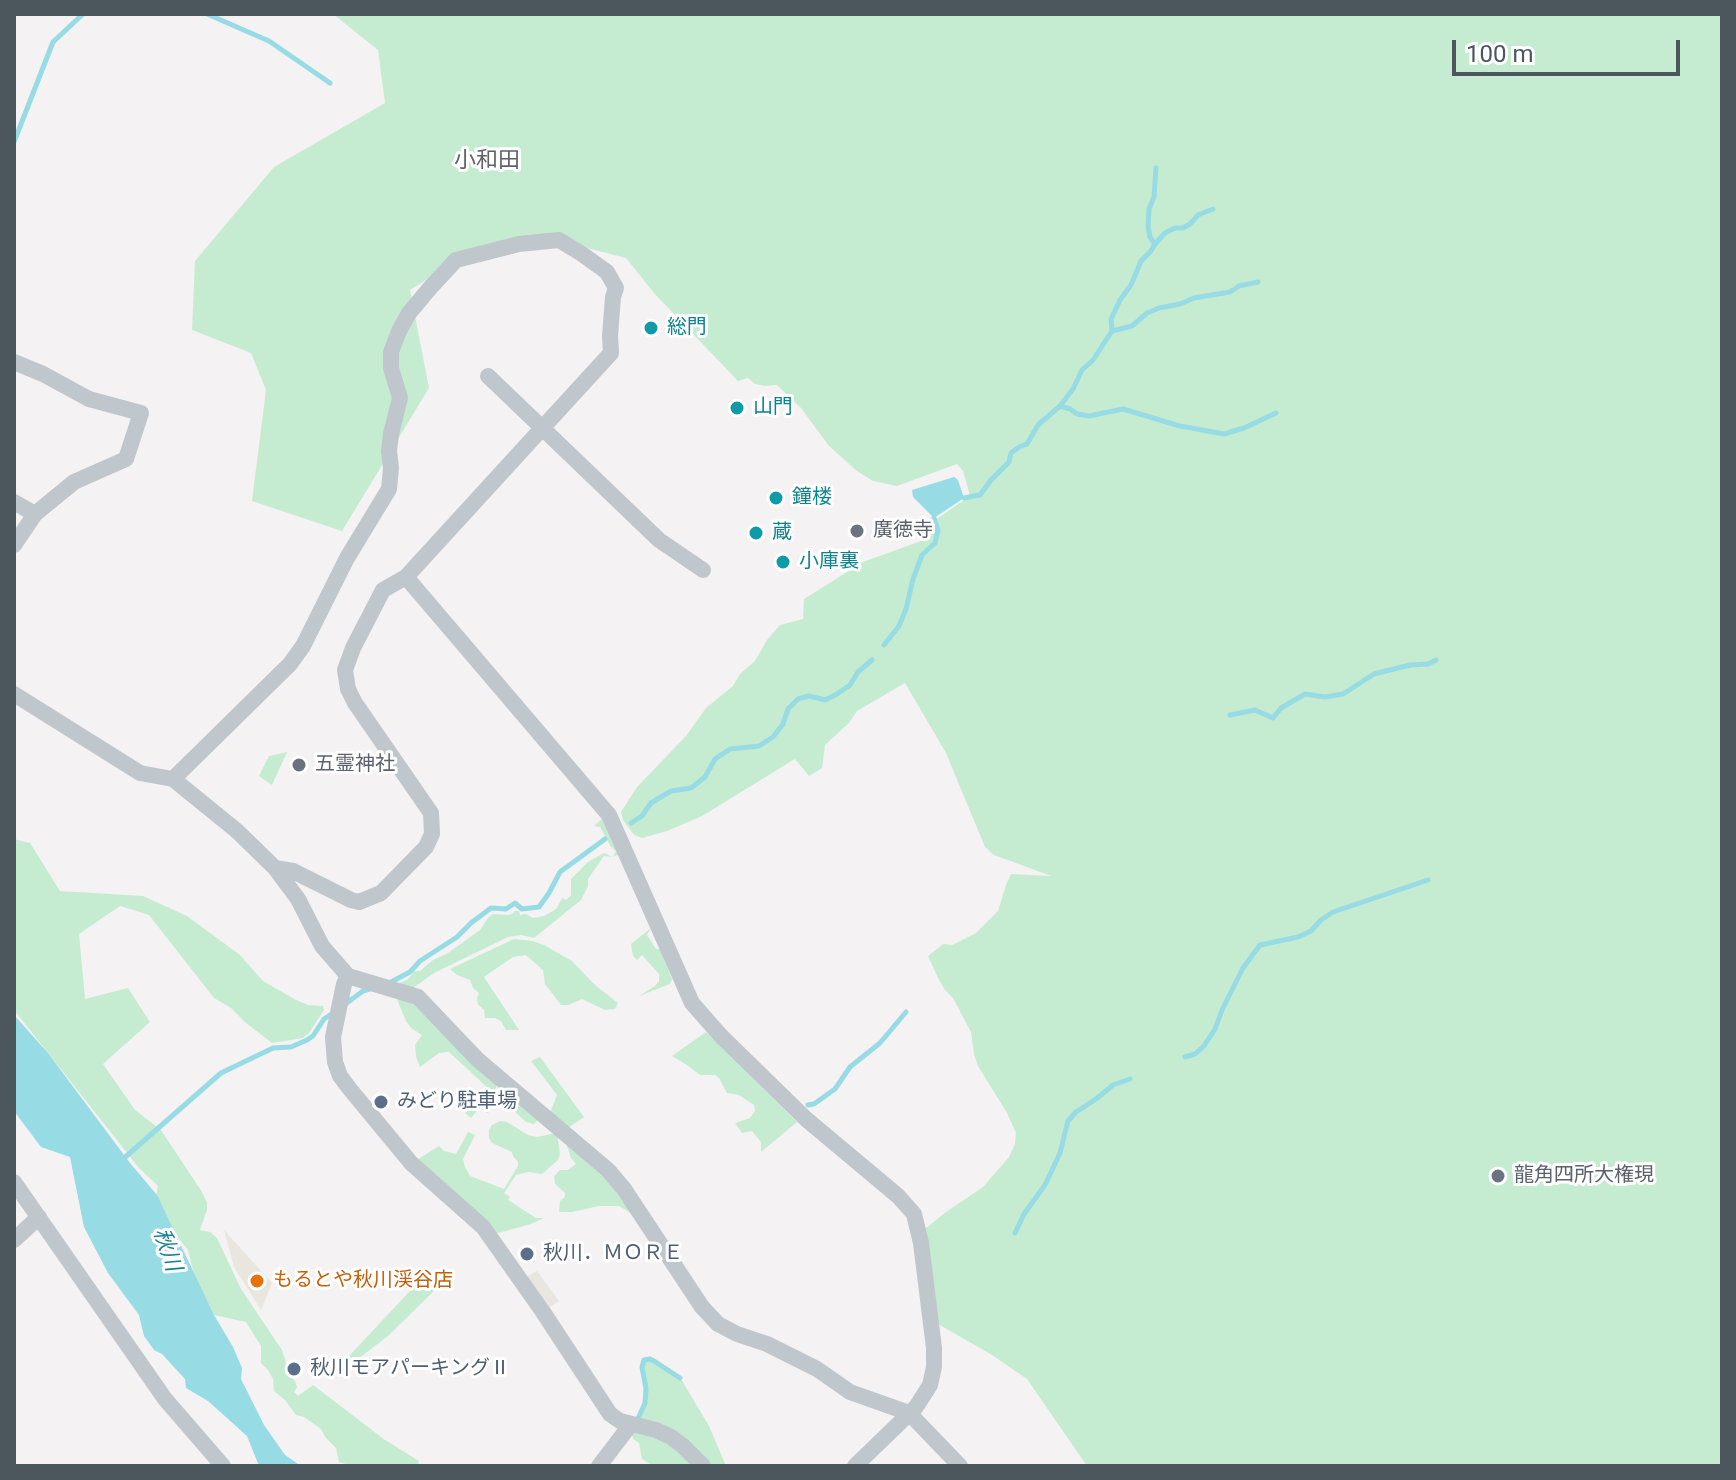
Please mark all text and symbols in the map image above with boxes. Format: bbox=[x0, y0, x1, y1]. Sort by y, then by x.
scale bar bbox=[1456, 24, 1684, 74]
text: 100 m bbox=[1466, 40, 1533, 68]
district label: 小和田 bbox=[454, 148, 520, 174]
place label: 総門 bbox=[667, 316, 707, 340]
marker: 総門 bbox=[642, 319, 660, 337]
place label: 山門 bbox=[753, 396, 793, 420]
marker: 山門 bbox=[728, 399, 746, 417]
place label: 鐘楼 bbox=[792, 486, 832, 510]
marker: 鐘楼 bbox=[767, 489, 785, 507]
place label: 廣徳寺 bbox=[873, 519, 933, 543]
place label: 蔵 bbox=[772, 521, 792, 545]
marker: 廣徳寺 bbox=[848, 522, 866, 540]
marker: 蔵 bbox=[747, 524, 765, 542]
place label: 小庫裏 bbox=[799, 550, 859, 574]
marker: 小庫裏 bbox=[774, 553, 792, 571]
place label: 五霊神社 bbox=[315, 753, 395, 777]
marker: 五霊神社 bbox=[290, 756, 308, 774]
place label: みどり駐車場 bbox=[397, 1090, 517, 1114]
marker: みどり駐車場 bbox=[372, 1093, 390, 1111]
place label: 龍角四所大権現 bbox=[1514, 1164, 1654, 1188]
marker: 龍角四所大権現 bbox=[1489, 1167, 1507, 1185]
water label: 秋川 bbox=[146, 1225, 186, 1275]
place label: 秋川．ＭＯＲＥ bbox=[543, 1242, 683, 1266]
marker: 秋川．ＭＯＲＥ bbox=[518, 1245, 536, 1263]
place label: もるとや秋川渓谷店 bbox=[273, 1269, 453, 1293]
marker: もるとや秋川渓谷店 bbox=[248, 1272, 266, 1290]
place label: 秋川モアパーキングⅡ bbox=[310, 1357, 510, 1381]
marker: 秋川モアパーキングⅡ bbox=[285, 1360, 303, 1378]

